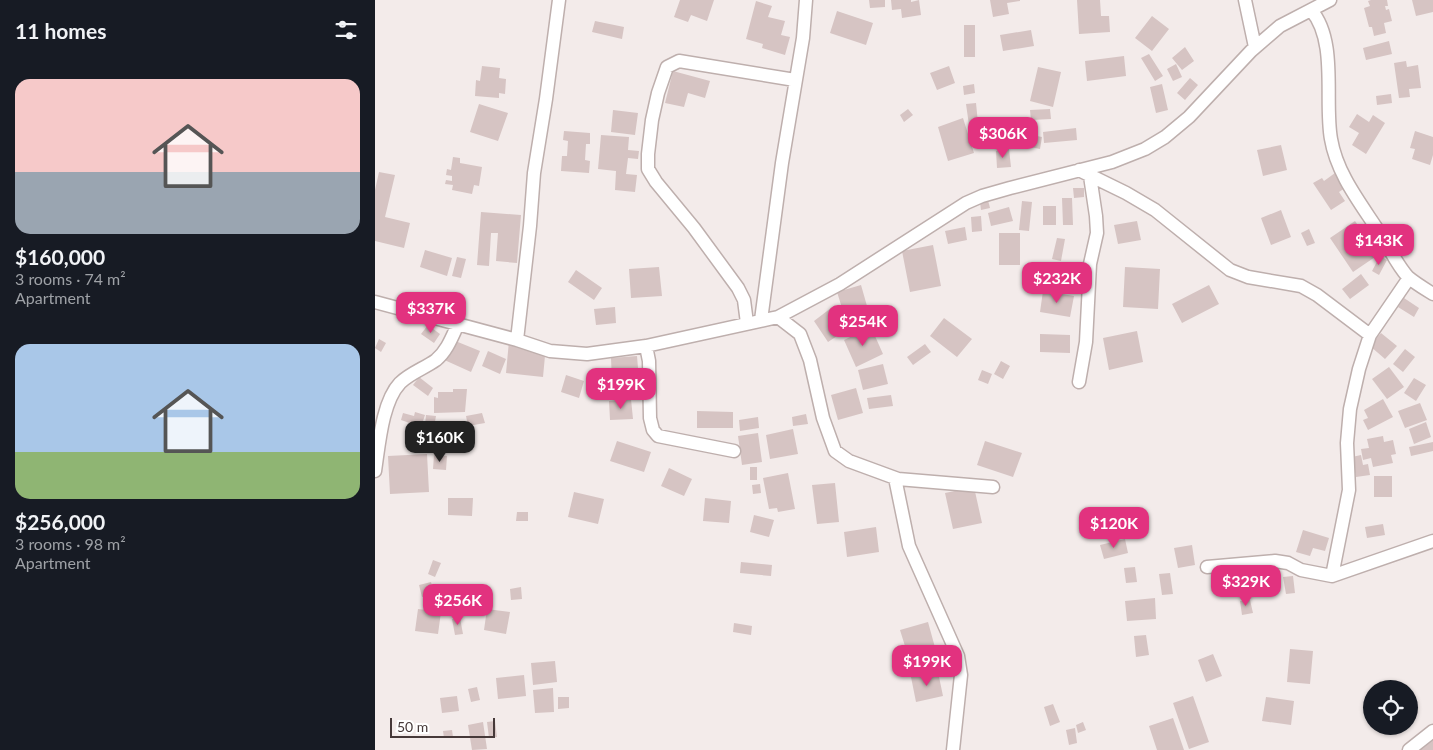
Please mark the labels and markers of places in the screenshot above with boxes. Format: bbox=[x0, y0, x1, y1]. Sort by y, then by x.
pin: $306K bbox=[968, 116, 1038, 159]
pin: $143K bbox=[1344, 224, 1414, 266]
pin: $232K bbox=[1022, 262, 1092, 304]
pin: $337K bbox=[396, 292, 466, 334]
pin: $254K bbox=[828, 304, 898, 347]
pin: $199K bbox=[586, 368, 656, 410]
pin: $160K bbox=[405, 420, 475, 463]
pin: $120K bbox=[1079, 506, 1149, 549]
pin: $329K bbox=[1211, 564, 1281, 607]
pin: $256K bbox=[423, 584, 493, 626]
pin: $199K bbox=[892, 644, 962, 687]

